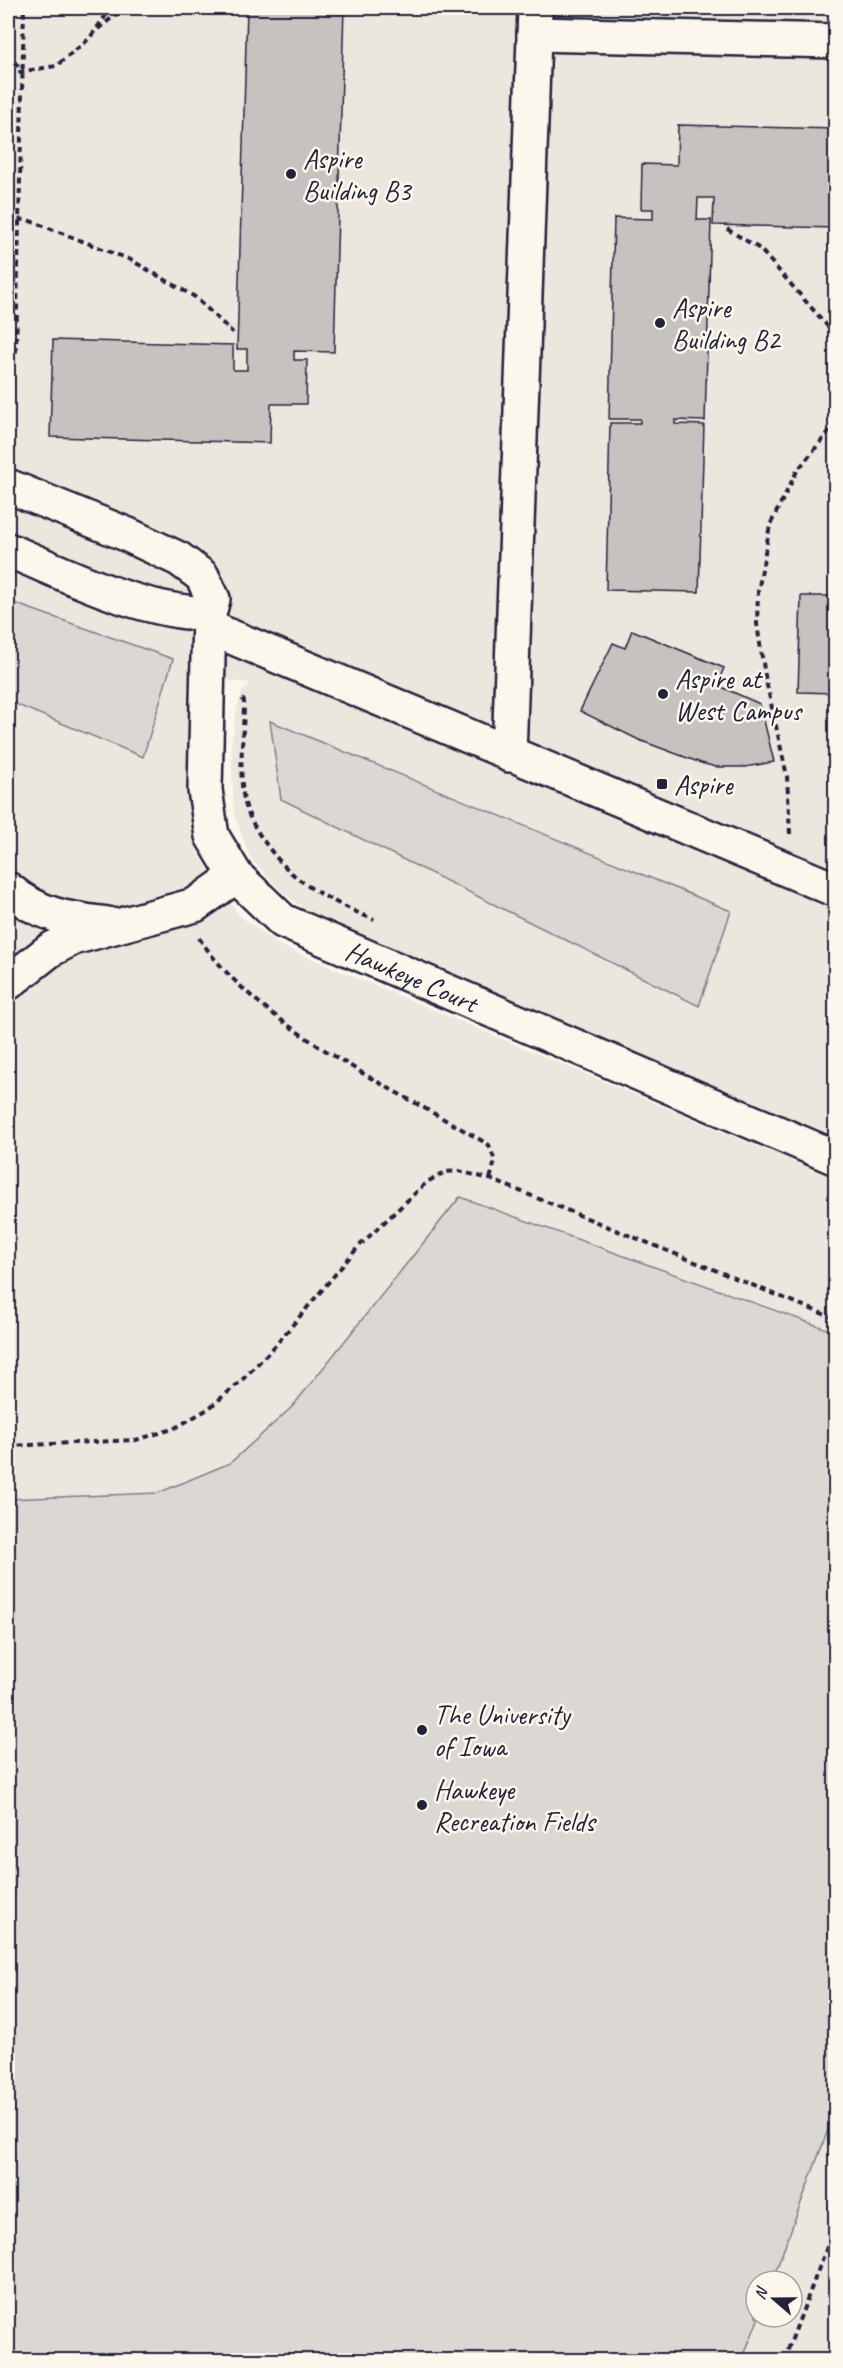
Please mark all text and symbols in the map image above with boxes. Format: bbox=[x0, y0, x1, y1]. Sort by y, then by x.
place label: Aspire Building B3 bbox=[303, 141, 413, 208]
marker: Aspire Building B3 bbox=[284, 167, 298, 181]
place label: Aspire Building B2 bbox=[672, 290, 782, 357]
marker: Aspire Building B2 bbox=[653, 316, 667, 330]
place label: Aspire at West Campus bbox=[675, 661, 803, 728]
marker: Aspire at West Campus bbox=[656, 687, 670, 701]
place label: Aspire bbox=[674, 767, 734, 802]
marker: Aspire bbox=[655, 777, 669, 791]
street label: Hawkeye Court bbox=[340, 933, 485, 1021]
place label: The University of Iowa bbox=[434, 1697, 572, 1764]
marker: The University of Iowa bbox=[415, 1723, 429, 1737]
place label: Hawkeye Recreation Fields bbox=[434, 1772, 597, 1839]
marker: Hawkeye Recreation Fields bbox=[415, 1798, 429, 1812]
north arrow bbox=[744, 2269, 804, 2329]
text: N bbox=[750, 2283, 773, 2302]

